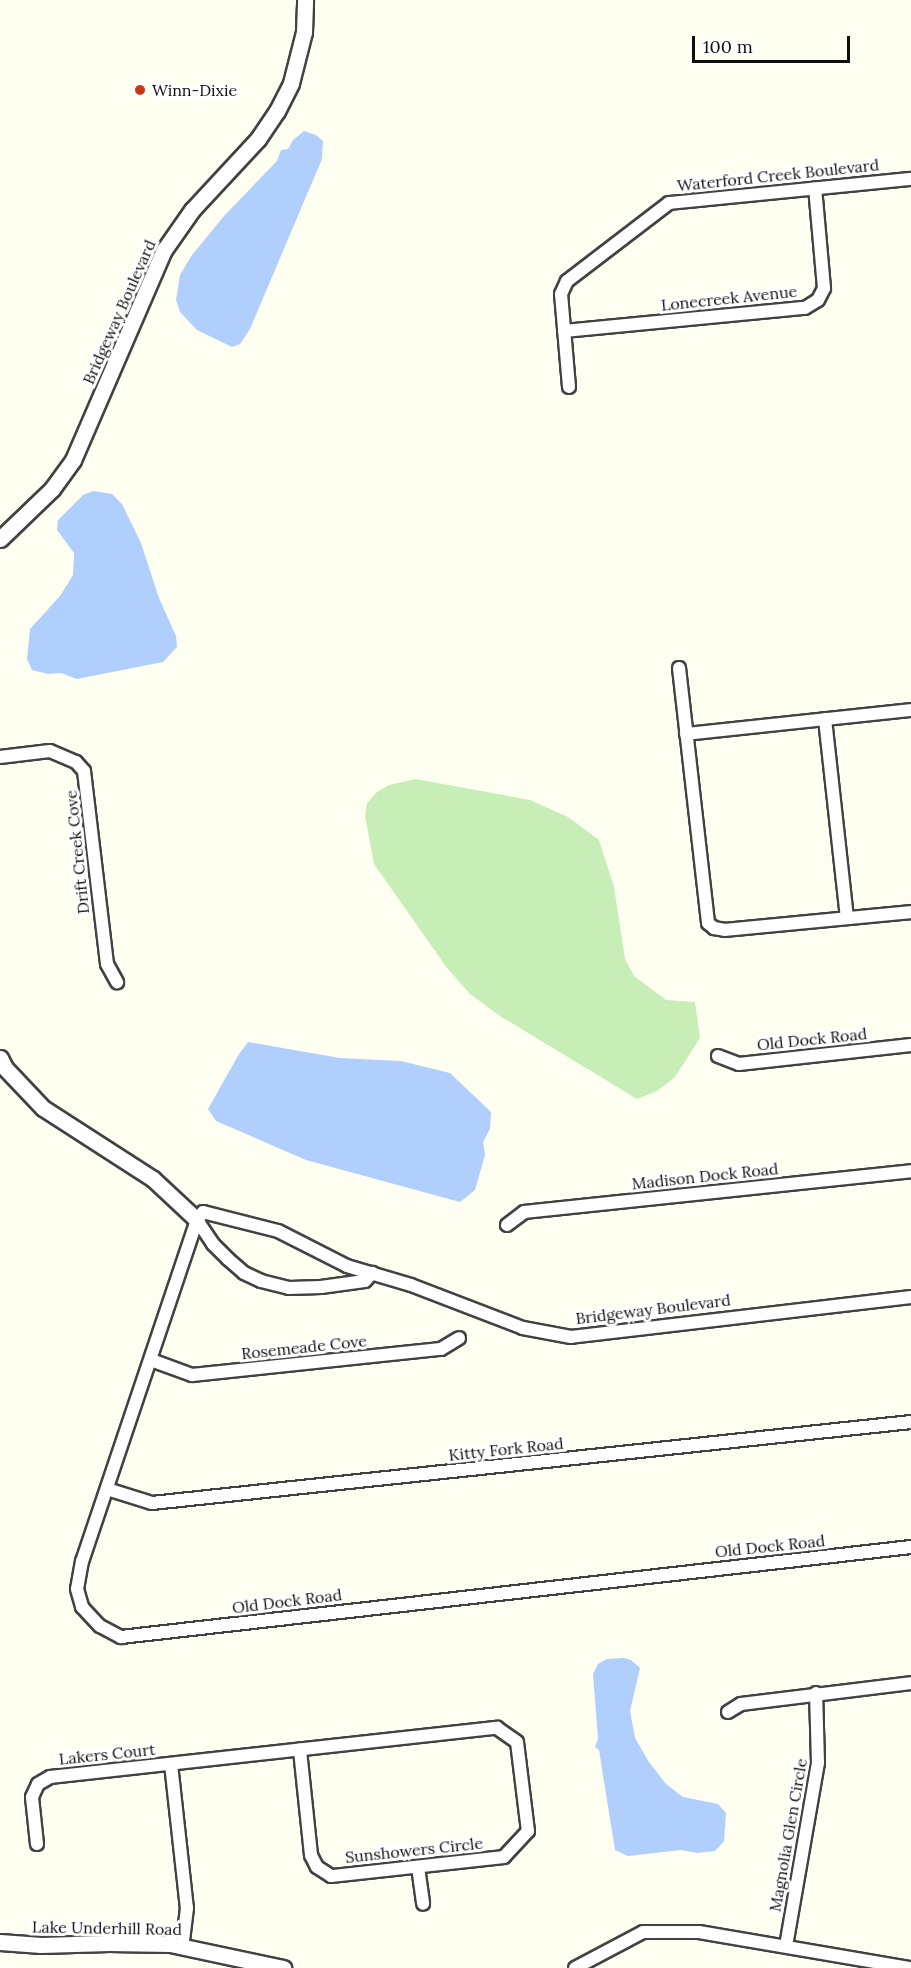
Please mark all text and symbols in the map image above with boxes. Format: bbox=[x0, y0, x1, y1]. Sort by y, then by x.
scale bar bbox=[695, 24, 852, 62]
text: 100 m bbox=[703, 35, 753, 58]
place label: Winn-Dixie bbox=[152, 80, 237, 100]
marker: Winn-Dixie bbox=[133, 83, 147, 97]
street label: Waterford Creek Boulevard bbox=[676, 155, 880, 195]
street label: Bridgeway Boulevard bbox=[79, 237, 159, 387]
street label: Lonecreek Avenue bbox=[660, 281, 798, 315]
street label: Drift Creek Cove bbox=[61, 789, 93, 915]
street label: Old Dock Road bbox=[756, 1024, 868, 1054]
street label: Madison Dock Road bbox=[631, 1159, 779, 1193]
street label: Bridgeway Boulevard bbox=[574, 1290, 732, 1328]
street label: Rosemeade Cove bbox=[240, 1331, 368, 1363]
street label: Kitty Fork Road bbox=[448, 1433, 564, 1465]
street label: Old Dock Road bbox=[714, 1531, 826, 1561]
street label: Old Dock Road bbox=[231, 1585, 343, 1617]
street label: Lakers Court bbox=[58, 1739, 156, 1769]
street label: Magnolia Glen Circle bbox=[765, 1757, 811, 1913]
street label: Sunshowers Circle bbox=[344, 1833, 484, 1867]
street label: Lake Underhill Road bbox=[32, 1917, 182, 1939]

